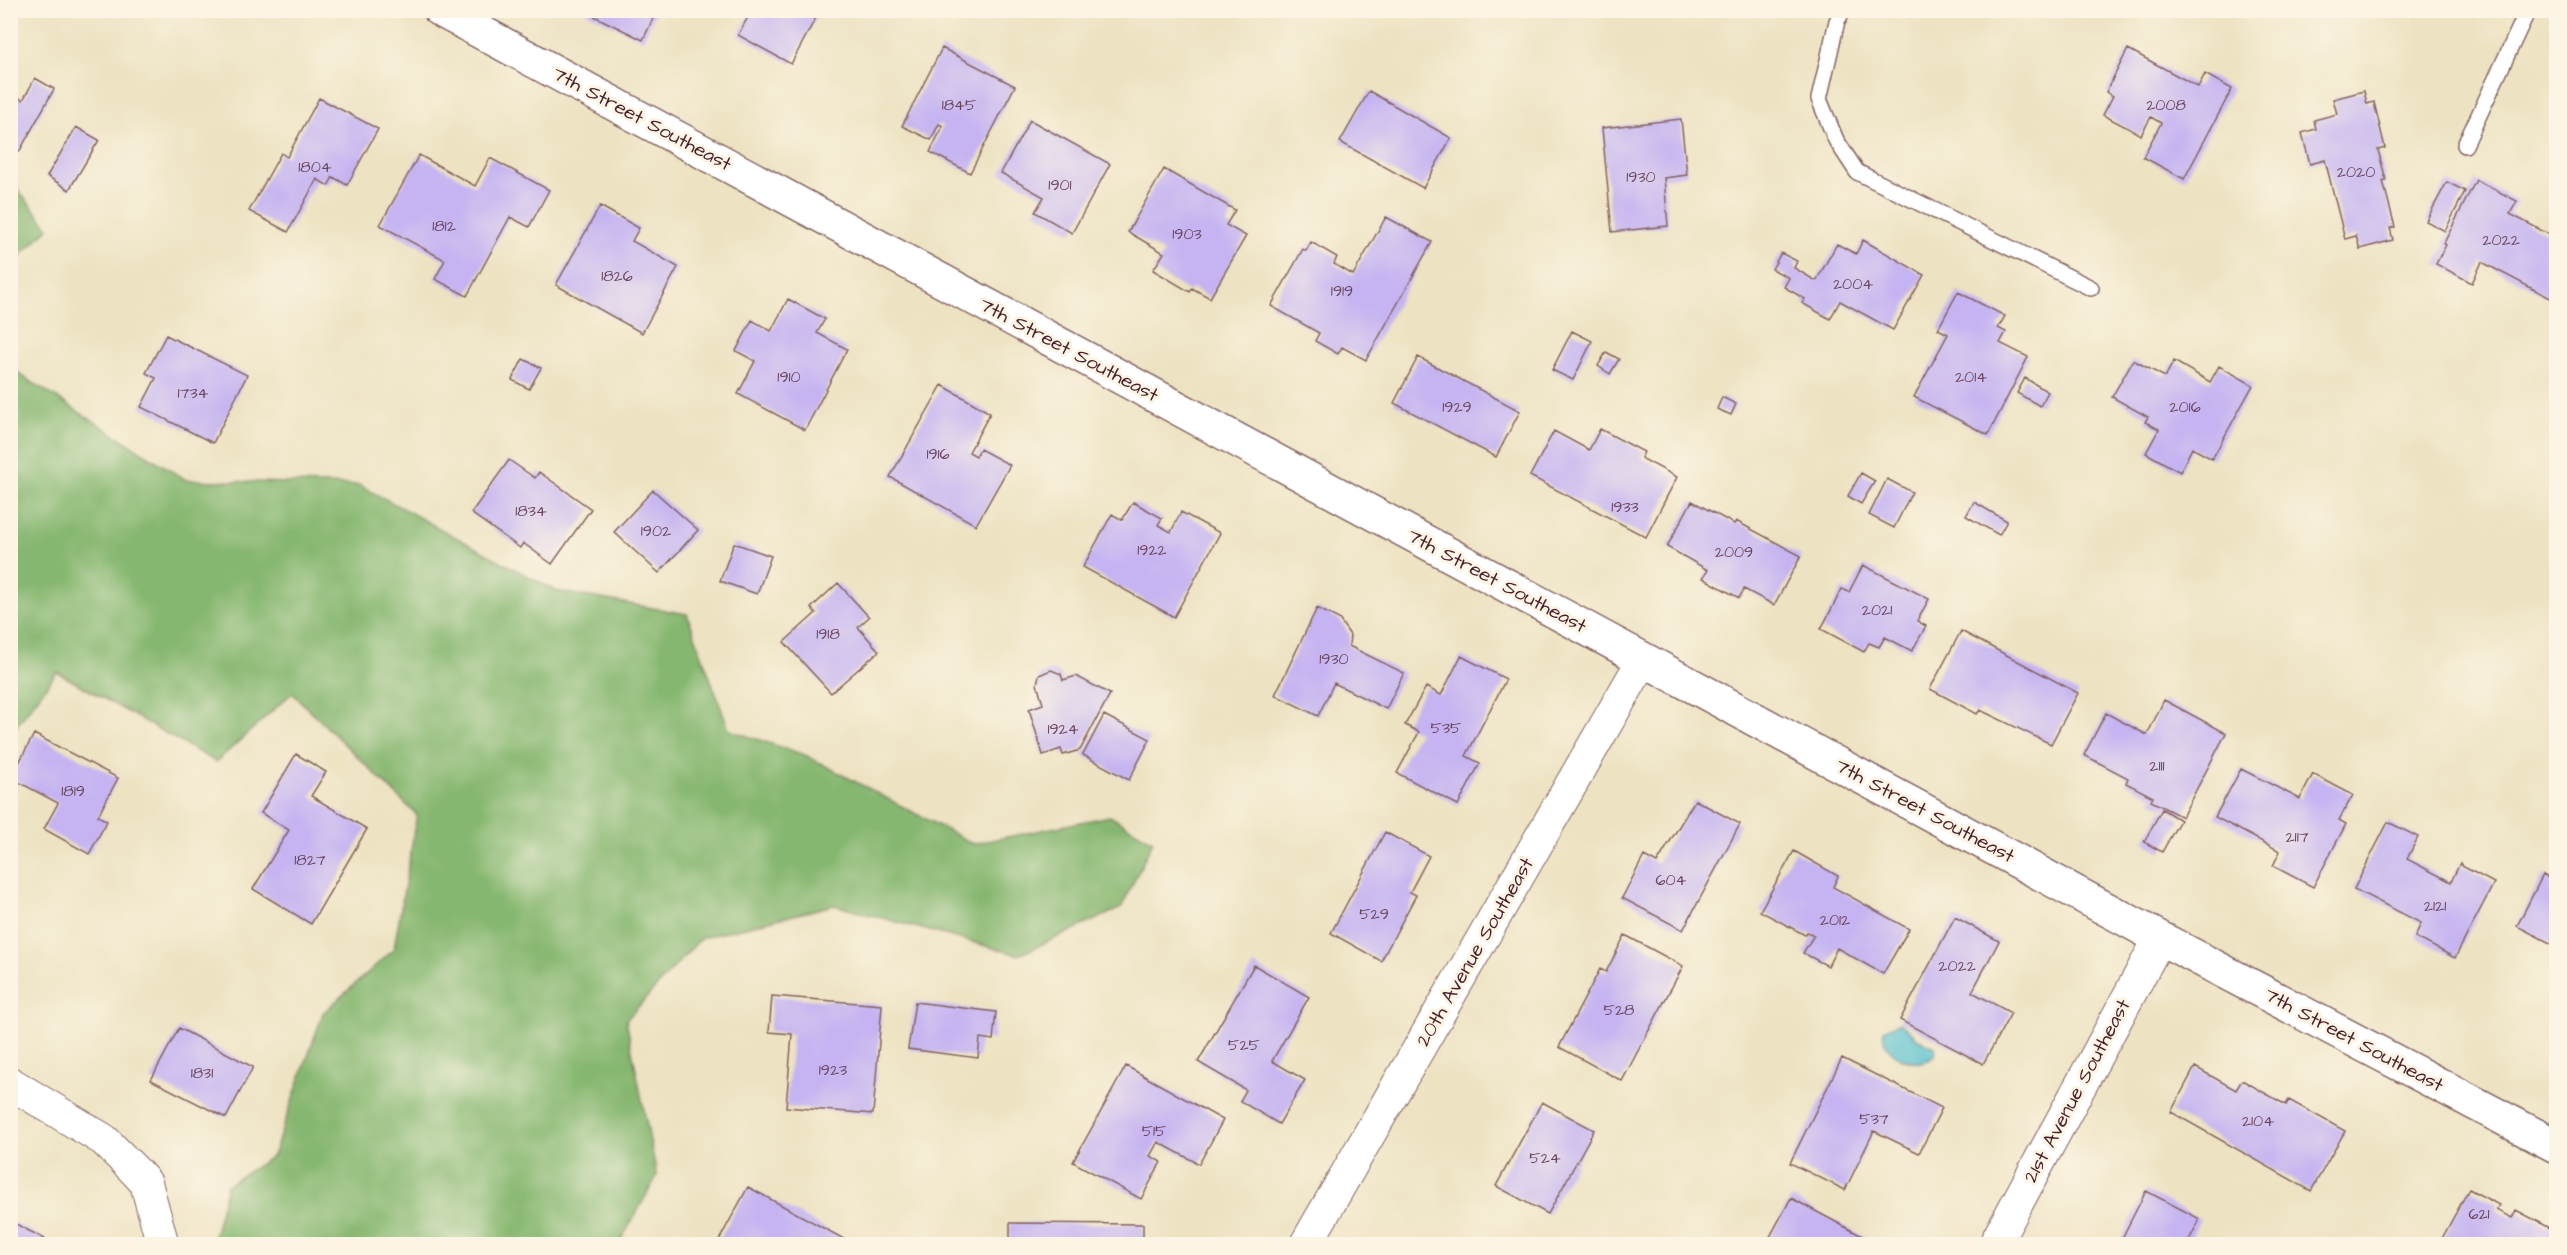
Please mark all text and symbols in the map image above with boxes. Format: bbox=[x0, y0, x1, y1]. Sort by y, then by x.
street label: 7th Street Southeast bbox=[547, 60, 737, 178]
house number: 1845 bbox=[942, 94, 977, 116]
house number: 2008 bbox=[2146, 94, 2186, 116]
house number: 1804 bbox=[298, 156, 332, 178]
house number: 2020 bbox=[2337, 161, 2375, 183]
house number: 1930 bbox=[1626, 166, 1656, 188]
house number: 1901 bbox=[1048, 174, 1072, 196]
house number: 1812 bbox=[432, 215, 456, 237]
house number: 1903 bbox=[1172, 223, 1202, 245]
house number: 2022 bbox=[2482, 229, 2520, 251]
house number: 1826 bbox=[601, 265, 633, 287]
house number: 2004 bbox=[1833, 273, 1873, 295]
house number: 1919 bbox=[1331, 280, 1353, 302]
street label: 7th Street Southeast bbox=[974, 291, 1164, 409]
house number: 1910 bbox=[777, 366, 801, 388]
house number: 2014 bbox=[1955, 366, 1987, 388]
house number: 1734 bbox=[178, 382, 209, 404]
house number: 1929 bbox=[1442, 396, 1472, 418]
house number: 2016 bbox=[2169, 396, 2201, 418]
house number: 1916 bbox=[926, 443, 950, 465]
house number: 1933 bbox=[1611, 496, 1639, 518]
house number: 1834 bbox=[515, 500, 547, 522]
house number: 1902 bbox=[641, 520, 671, 542]
street label: 7th Street Southeast bbox=[1402, 522, 1592, 640]
house number: 1922 bbox=[1137, 539, 1167, 561]
house number: 2009 bbox=[1715, 541, 1753, 563]
house number: 2021 bbox=[1862, 599, 1892, 621]
house number: 1918 bbox=[816, 623, 840, 645]
house number: 1930 bbox=[1319, 648, 1349, 670]
house number: 535 bbox=[1431, 717, 1462, 739]
house number: 1924 bbox=[1047, 718, 1079, 740]
street label: 7th Street Southeast bbox=[1830, 752, 2020, 870]
house number: 2111 bbox=[2149, 755, 2165, 777]
house number: 1819 bbox=[61, 780, 85, 802]
house number: 2117 bbox=[2285, 826, 2309, 848]
house number: 1827 bbox=[294, 849, 326, 871]
street label: 20th Avenue Southeast bbox=[1409, 852, 1541, 1052]
house number: 604 bbox=[1655, 869, 1687, 891]
house number: 2121 bbox=[2424, 895, 2446, 917]
house number: 529 bbox=[1359, 903, 1389, 925]
house number: 2012 bbox=[1820, 909, 1850, 931]
house number: 2022 bbox=[1938, 955, 1976, 977]
street label: 7th Street Southeast bbox=[2259, 981, 2449, 1099]
street label: 21st Avenue Southeast bbox=[2017, 994, 2137, 1188]
house number: 528 bbox=[1604, 999, 1634, 1021]
house number: 525 bbox=[1228, 1034, 1261, 1056]
house number: 1923 bbox=[819, 1059, 847, 1081]
house number: 1831 bbox=[191, 1062, 213, 1084]
house number: 537 bbox=[1859, 1108, 1889, 1130]
house number: 2104 bbox=[2242, 1110, 2274, 1132]
house number: 515 bbox=[1142, 1120, 1167, 1142]
house number: 524 bbox=[1529, 1147, 1561, 1169]
house number: 621 bbox=[2468, 1203, 2490, 1225]

